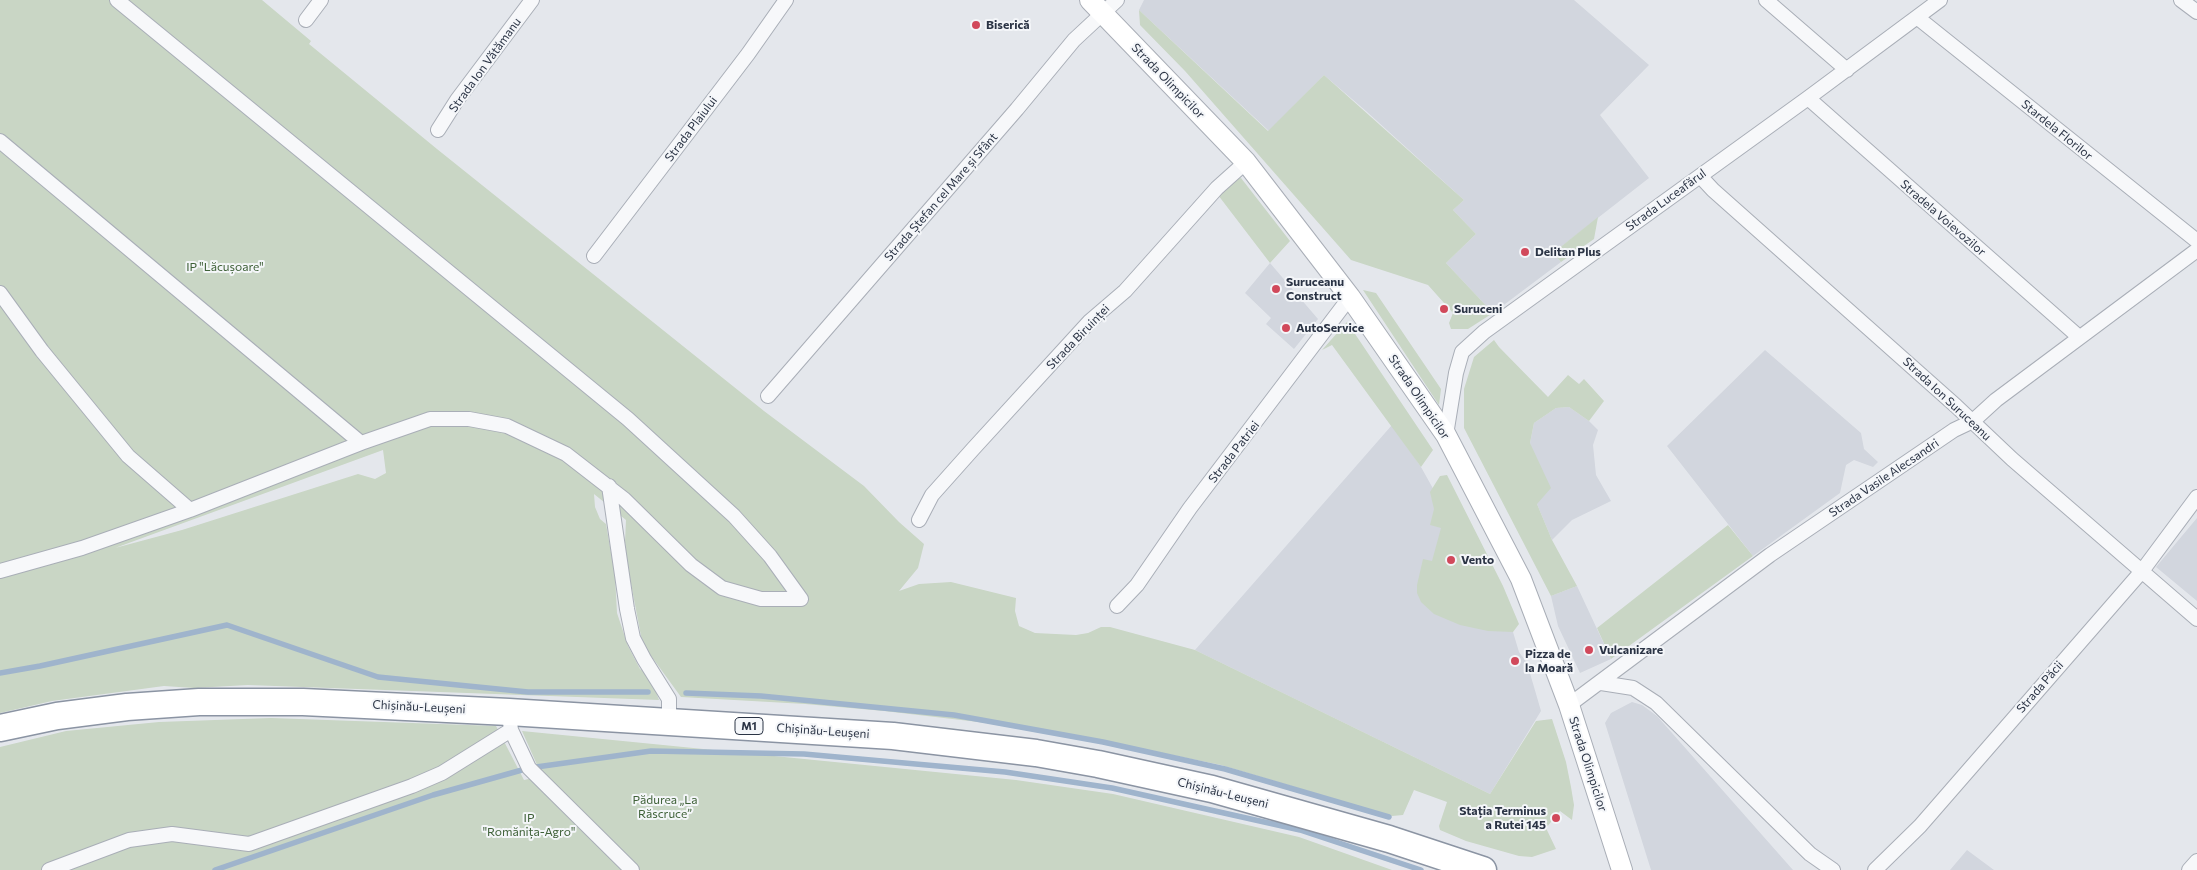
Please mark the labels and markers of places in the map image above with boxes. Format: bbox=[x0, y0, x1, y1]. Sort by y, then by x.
place label: Biserică bbox=[986, 18, 1030, 32]
marker: Biserică bbox=[970, 19, 982, 31]
place label: Delitan Plus bbox=[1535, 245, 1601, 259]
marker: Delitan Plus bbox=[1519, 246, 1531, 258]
place label: Suruceanu Construct bbox=[1286, 275, 1344, 303]
marker: Suruceanu Construct bbox=[1270, 283, 1282, 295]
place label: Suruceni bbox=[1454, 302, 1502, 316]
marker: Suruceni bbox=[1438, 303, 1450, 315]
place label: AutoService bbox=[1296, 321, 1364, 335]
marker: AutoService bbox=[1280, 322, 1292, 334]
place label: Vento bbox=[1461, 553, 1494, 567]
marker: Vento bbox=[1445, 554, 1457, 566]
place label: Vulcanizare bbox=[1599, 643, 1663, 657]
marker: Vulcanizare bbox=[1583, 644, 1595, 656]
place label: Pizza de la Moară bbox=[1525, 647, 1573, 675]
marker: Pizza de la Moară bbox=[1509, 655, 1521, 667]
place label: Stația Terminus a Rutei 145 bbox=[1459, 804, 1546, 832]
marker: Stația Terminus a Rutei 145 bbox=[1550, 812, 1562, 824]

